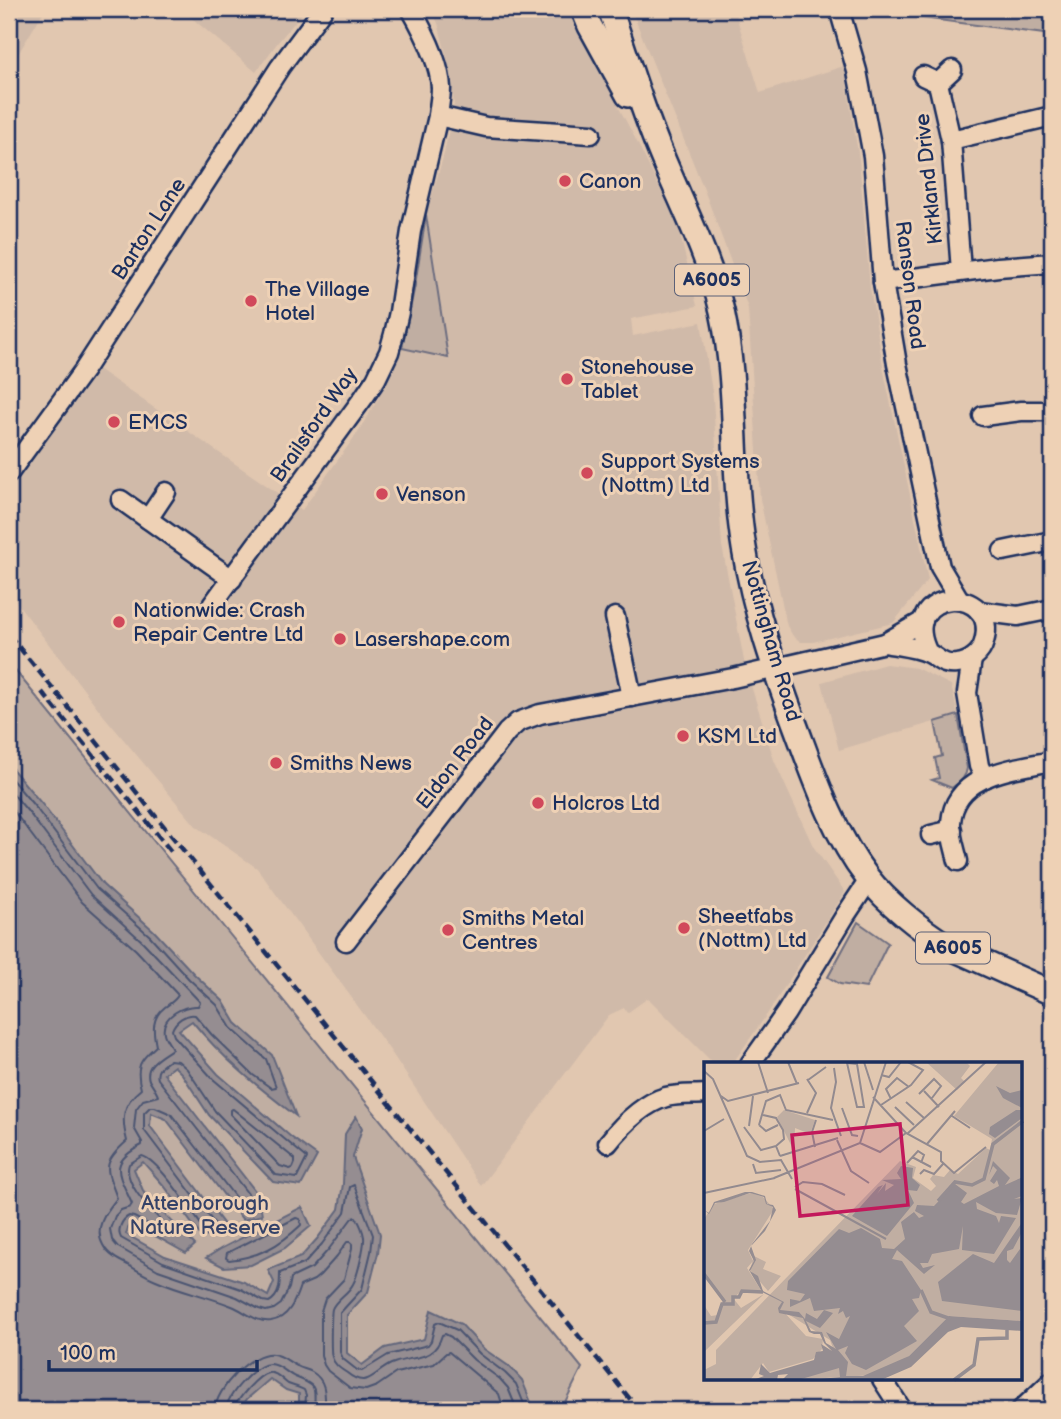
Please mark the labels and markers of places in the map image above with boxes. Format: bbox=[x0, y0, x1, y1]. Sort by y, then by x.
place label: Canon bbox=[579, 169, 641, 194]
marker: Canon bbox=[557, 173, 573, 189]
place label: The Village Hotel bbox=[265, 277, 370, 326]
marker: The Village Hotel bbox=[243, 293, 259, 309]
place label: Stonehouse Tablet bbox=[581, 355, 694, 404]
marker: Stonehouse Tablet bbox=[559, 371, 575, 387]
place label: EMCS bbox=[128, 410, 188, 435]
marker: EMCS bbox=[106, 414, 122, 430]
place label: Support Systems (Nottm) Ltd bbox=[601, 449, 760, 498]
marker: Support Systems (Nottm) Ltd bbox=[579, 465, 595, 481]
place label: Venson bbox=[396, 482, 466, 507]
marker: Venson bbox=[374, 486, 390, 502]
place label: Nationwide: Crash Repair Centre Ltd bbox=[133, 598, 305, 647]
marker: Nationwide: Crash Repair Centre Ltd bbox=[111, 614, 127, 630]
place label: Lasershape.com bbox=[354, 627, 510, 652]
marker: Lasershape.com bbox=[332, 631, 348, 647]
place label: KSM Ltd bbox=[697, 724, 777, 749]
marker: KSM Ltd bbox=[675, 728, 691, 744]
place label: Smiths News bbox=[290, 751, 412, 776]
marker: Smiths News bbox=[268, 755, 284, 771]
place label: Holcros Ltd bbox=[552, 791, 660, 816]
marker: Holcros Ltd bbox=[530, 795, 546, 811]
place label: Sheetfabs (Nottm) Ltd bbox=[698, 904, 807, 953]
place label: Smiths Metal Centres bbox=[462, 906, 584, 955]
marker: Sheetfabs (Nottm) Ltd bbox=[676, 920, 692, 936]
marker: Smiths Metal Centres bbox=[440, 922, 456, 938]

